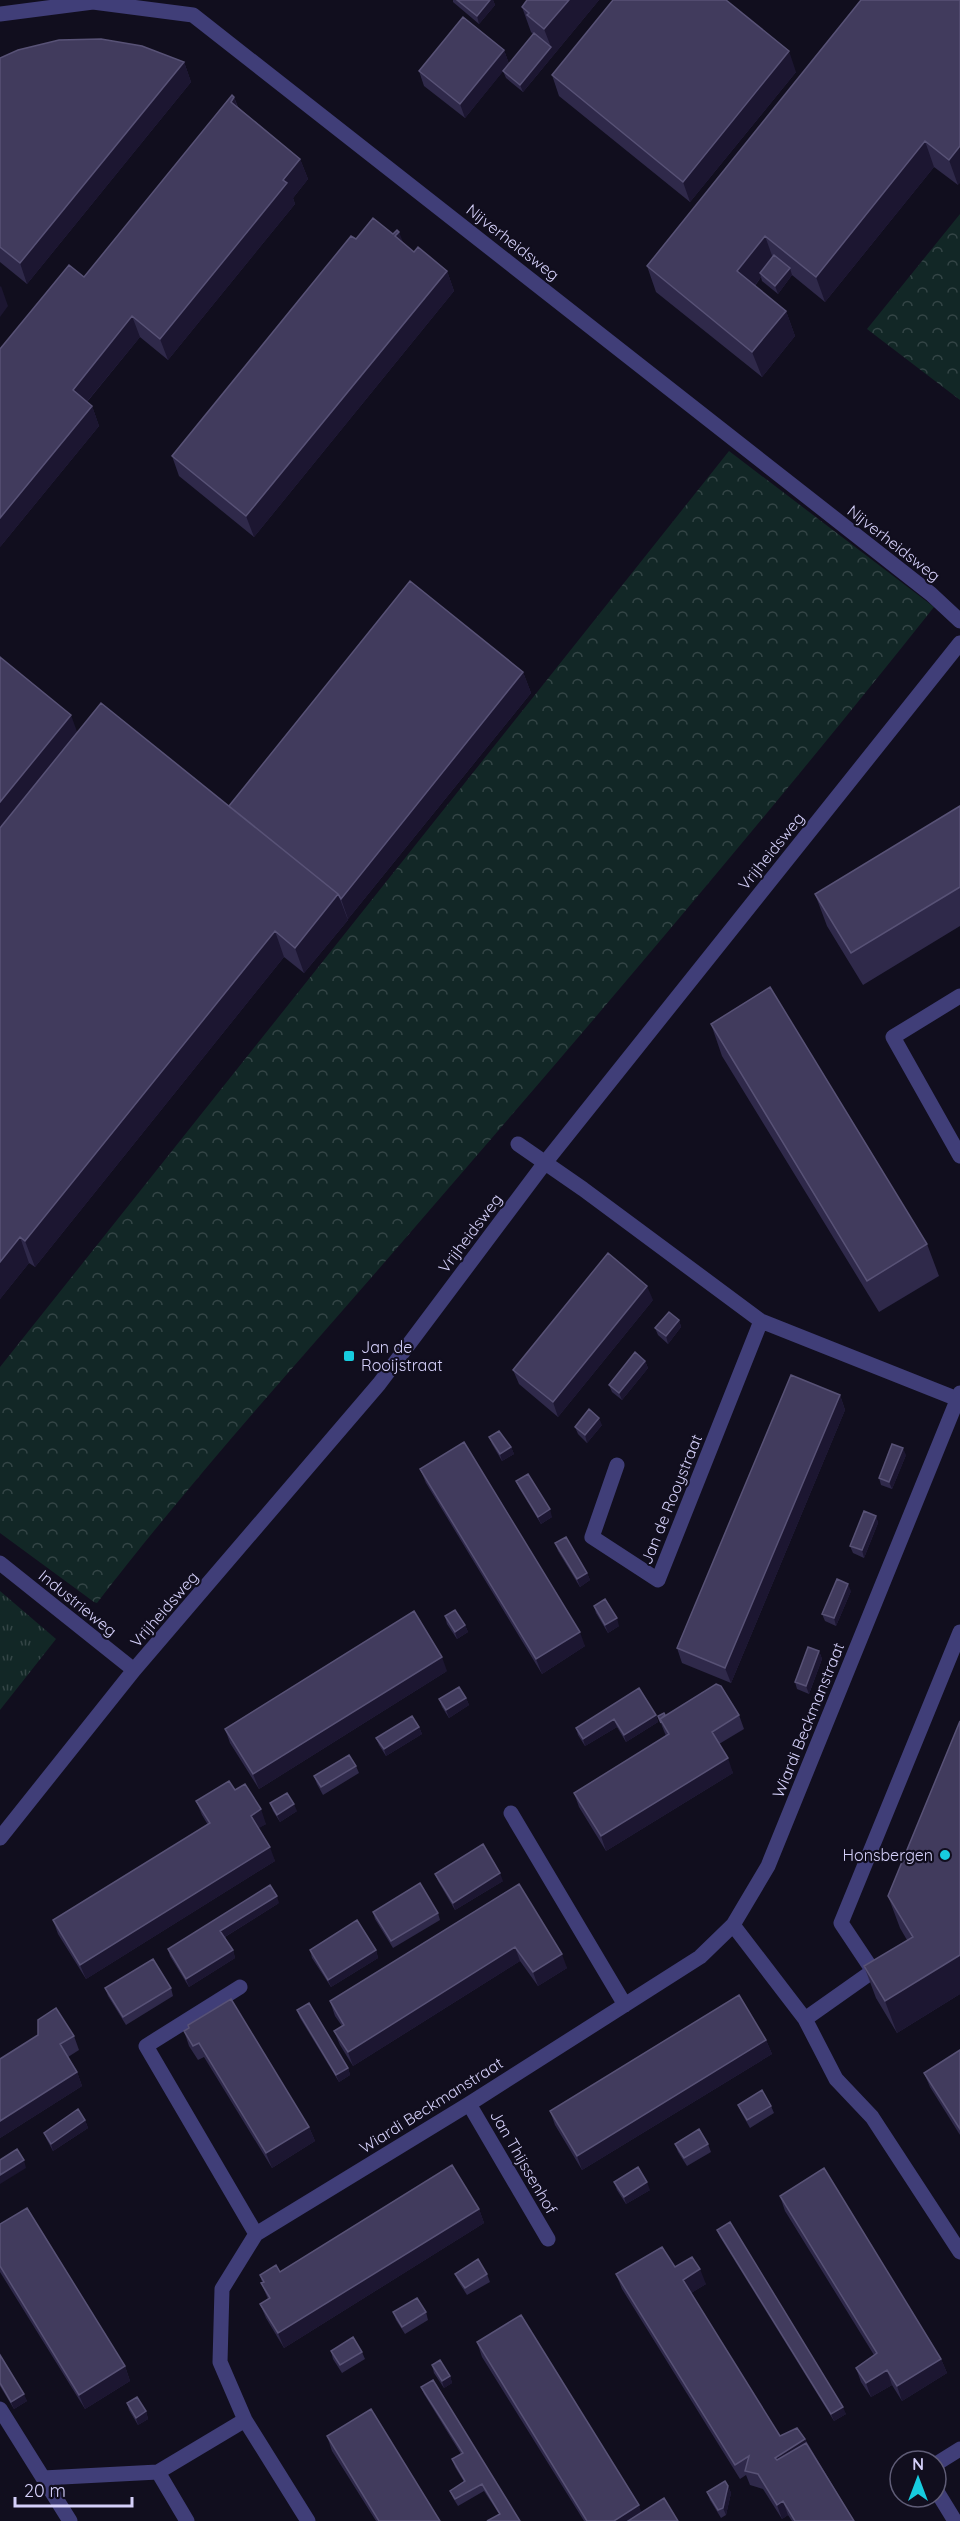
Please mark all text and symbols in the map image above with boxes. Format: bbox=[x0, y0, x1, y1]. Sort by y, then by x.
street label: Nijverheidsweg bbox=[462, 199, 564, 285]
street label: Nijverheidsweg bbox=[843, 500, 945, 586]
street label: Vrijheidsweg bbox=[734, 808, 808, 894]
street label: Vrijheidsweg bbox=[434, 1189, 506, 1277]
place label: Jan de Rooijstraat bbox=[361, 1337, 443, 1375]
marker: Jan de Rooijstraat bbox=[342, 1349, 356, 1363]
street label: Jan de Rooystraat bbox=[636, 1431, 706, 1567]
street label: Industrieweg bbox=[35, 1565, 121, 1641]
street label: Vrijheidsweg bbox=[126, 1567, 202, 1651]
street label: Wiardi Beckmanstraat bbox=[768, 1639, 848, 1801]
place label: Honsbergen bbox=[842, 1845, 933, 1865]
marker: Honsbergen bbox=[938, 1848, 952, 1862]
street label: Wiardi Beckmanstraat bbox=[355, 2053, 507, 2157]
street label: Jan Thijssenhof bbox=[486, 2106, 562, 2218]
north arrow bbox=[888, 2449, 948, 2509]
text: N bbox=[912, 2454, 924, 2474]
scale bar bbox=[15, 2470, 132, 2508]
text: 20 m bbox=[24, 2479, 66, 2502]

